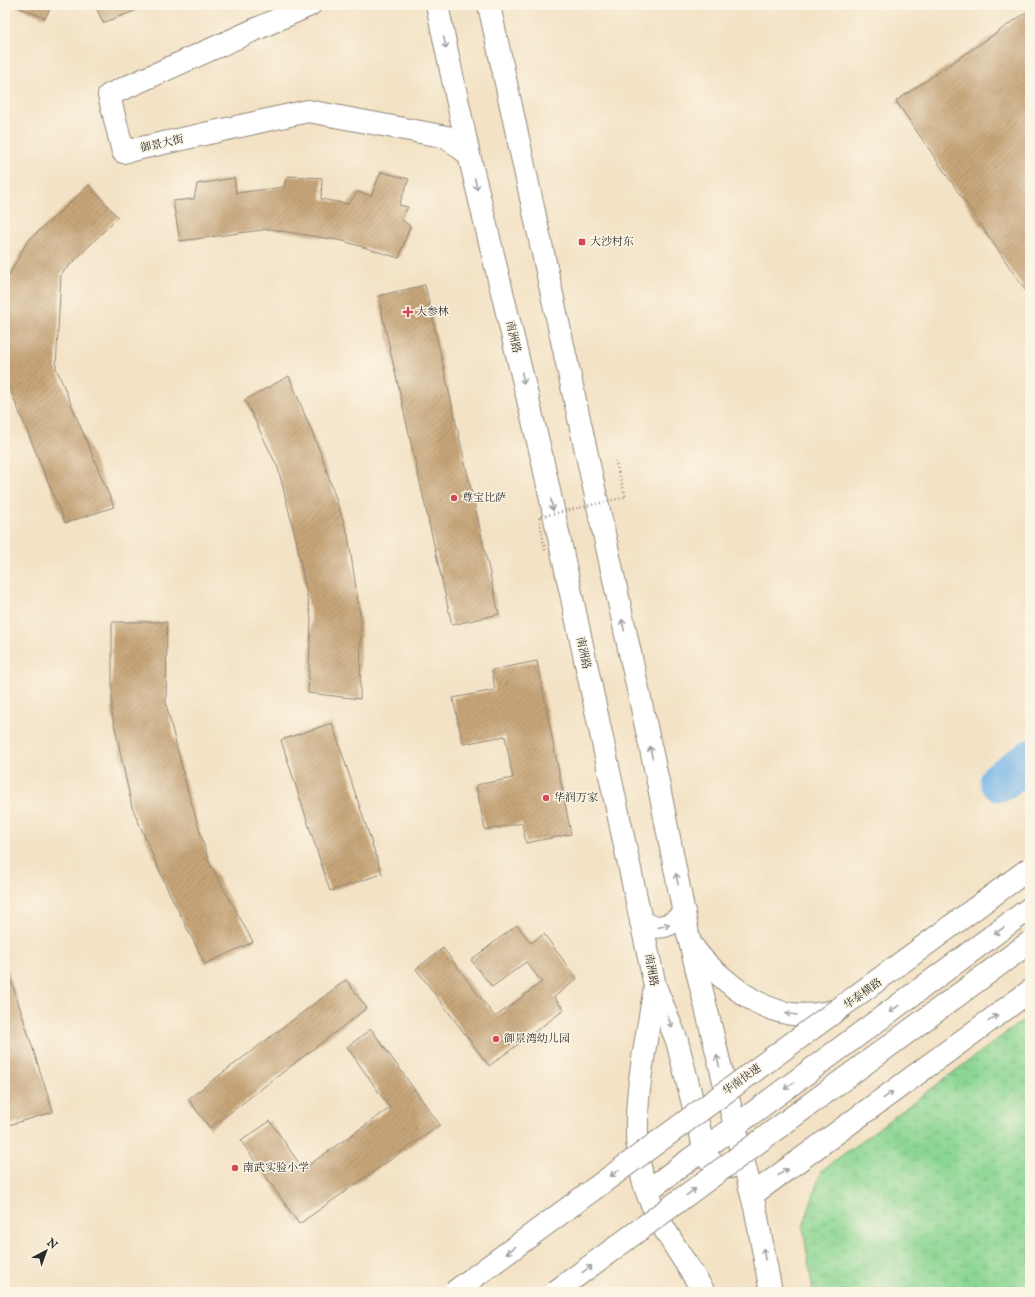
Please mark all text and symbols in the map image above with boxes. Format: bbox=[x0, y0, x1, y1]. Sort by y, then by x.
one-way arrow bbox=[442, 36, 450, 49]
street label: 御景大街 bbox=[139, 132, 185, 156]
one-way arrow bbox=[473, 177, 481, 190]
place label: 大沙村东 bbox=[590, 235, 634, 249]
marker: 大沙村东 bbox=[577, 237, 587, 247]
place label: 大参林 bbox=[416, 305, 449, 319]
marker: 大参林 bbox=[403, 307, 413, 317]
street label: 南洲路 bbox=[502, 319, 524, 355]
one-way arrow bbox=[519, 371, 527, 384]
place label: 尊宝比萨 bbox=[462, 491, 506, 505]
marker: 尊宝比萨 bbox=[449, 493, 459, 503]
one-way arrow bbox=[548, 498, 556, 511]
one-way arrow bbox=[619, 619, 627, 632]
street label: 南洲路 bbox=[573, 635, 593, 671]
one-way arrow bbox=[647, 746, 655, 759]
place label: 华润万家 bbox=[554, 791, 598, 805]
marker: 华润万家 bbox=[541, 793, 551, 803]
one-way arrow bbox=[673, 873, 681, 886]
one-way arrow bbox=[658, 922, 671, 929]
one-way arrow bbox=[993, 927, 1004, 936]
street label: 南洲路 bbox=[641, 953, 661, 987]
street label: 华泰横路 bbox=[841, 975, 885, 1013]
one-way arrow bbox=[889, 1004, 900, 1013]
one-way arrow bbox=[785, 1010, 798, 1018]
one-way arrow bbox=[987, 1014, 998, 1022]
one-way arrow bbox=[667, 1016, 675, 1028]
place label: 御景湾幼儿园 bbox=[504, 1032, 570, 1046]
marker: 御景湾幼儿园 bbox=[491, 1034, 501, 1044]
one-way arrow bbox=[714, 1055, 722, 1068]
street label: 华南快速 bbox=[720, 1061, 764, 1099]
one-way arrow bbox=[784, 1082, 795, 1090]
one-way arrow bbox=[882, 1091, 893, 1099]
place label: 南武实验小学 bbox=[243, 1161, 309, 1175]
marker: 南武实验小学 bbox=[230, 1163, 240, 1173]
one-way arrow bbox=[778, 1168, 789, 1176]
one-way arrow bbox=[610, 1169, 621, 1177]
one-way arrow bbox=[686, 1188, 697, 1196]
north arrow bbox=[26, 1231, 66, 1271]
text: N bbox=[43, 1235, 60, 1253]
one-way arrow bbox=[505, 1246, 516, 1255]
one-way arrow bbox=[760, 1247, 768, 1260]
one-way arrow bbox=[581, 1265, 592, 1273]

